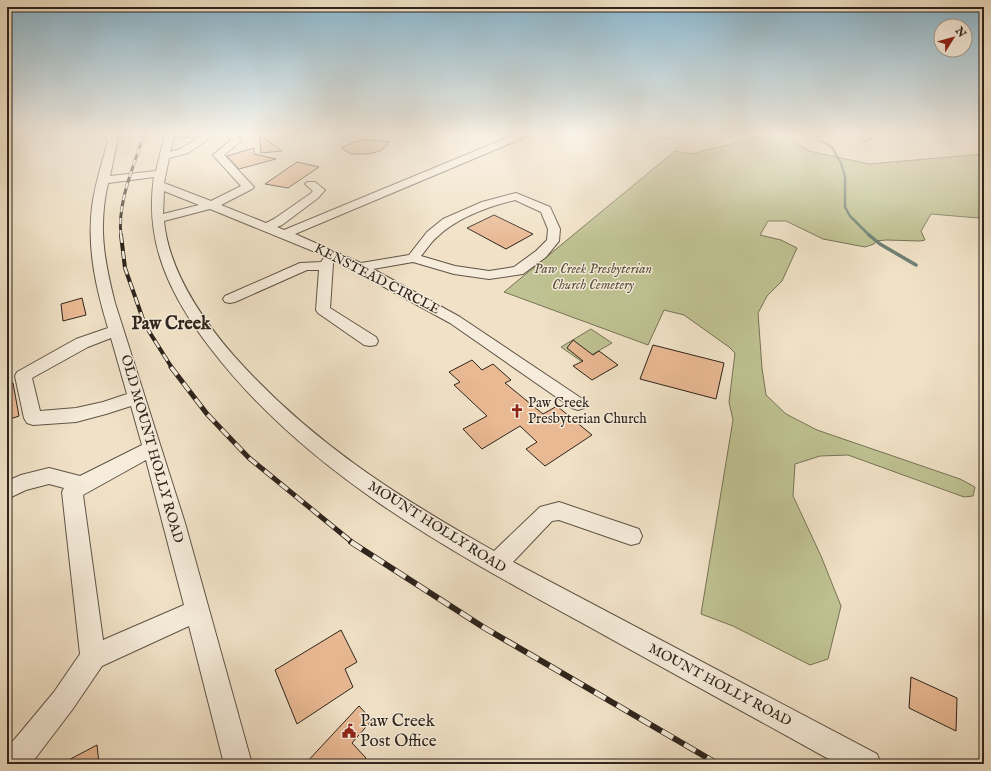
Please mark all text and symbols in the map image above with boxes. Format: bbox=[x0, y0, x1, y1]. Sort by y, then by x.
north arrow bbox=[933, 18, 973, 58]
text: N bbox=[951, 24, 969, 41]
street label: KENSTEAD CIRCLE bbox=[311, 240, 443, 319]
park label: Paw Creek Presbyterian Church Cemetery bbox=[534, 260, 652, 294]
district label: Paw Creek bbox=[131, 313, 212, 336]
street label: OLD MOUNT HOLLY ROAD bbox=[116, 353, 188, 545]
place label: Paw Creek Presbyterian Church bbox=[528, 394, 647, 428]
church icon: Paw Creek Presbyterian Church bbox=[509, 403, 525, 419]
street label: MOUNT HOLLY ROAD bbox=[365, 477, 509, 577]
street label: MOUNT HOLLY ROAD bbox=[645, 640, 795, 730]
place label: Paw Creek Post Office bbox=[360, 711, 437, 752]
public building icon: Paw Creek Post Office bbox=[341, 723, 357, 739]

